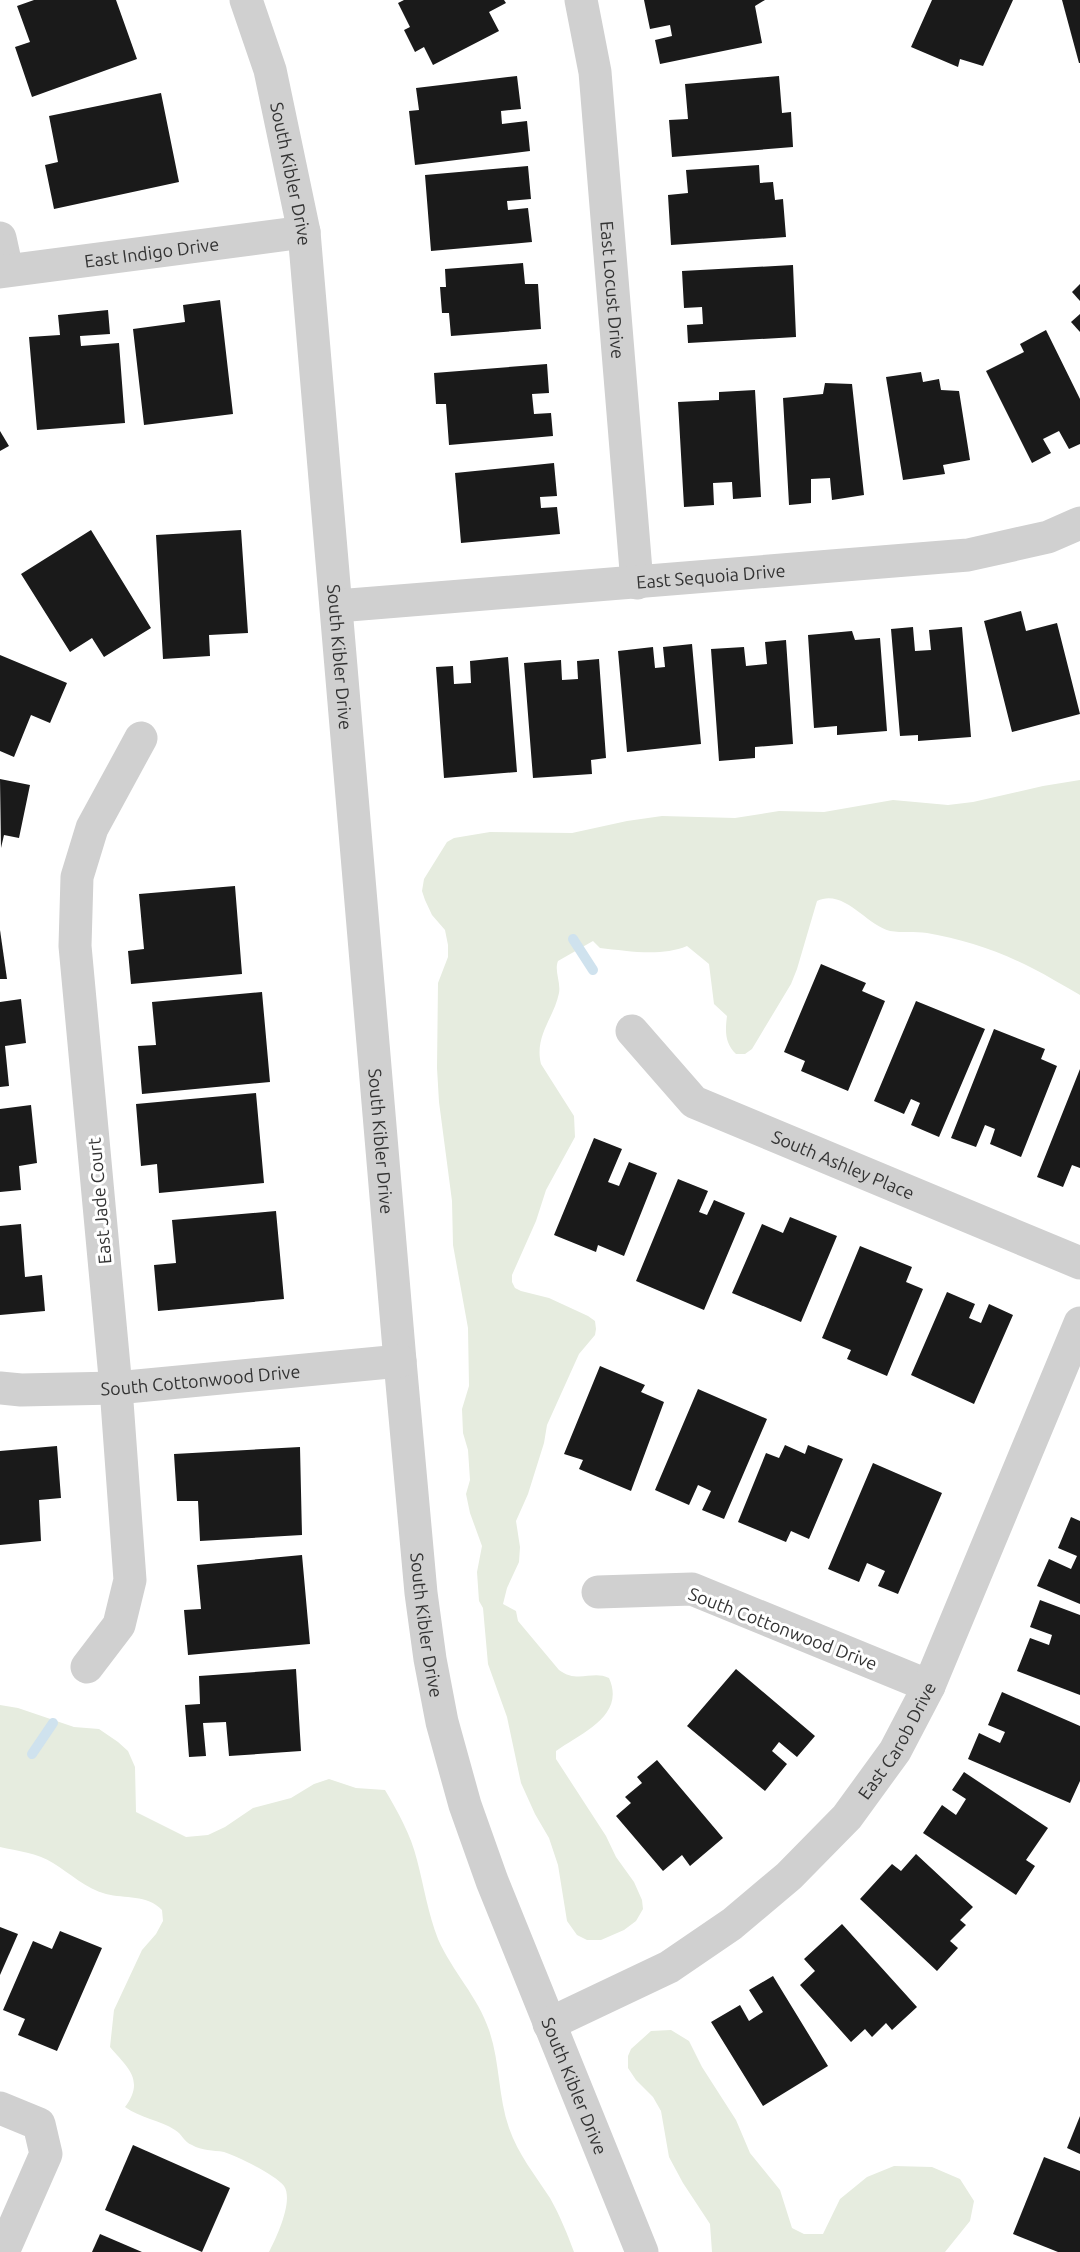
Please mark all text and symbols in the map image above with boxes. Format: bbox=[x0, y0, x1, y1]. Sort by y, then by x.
street label: South Kibler Drive bbox=[267, 100, 315, 246]
street label: East Locust Drive bbox=[597, 220, 629, 360]
street label: East Indigo Drive bbox=[83, 233, 220, 271]
street label: East Sequoia Drive bbox=[635, 560, 786, 592]
street label: South Kibler Drive bbox=[324, 583, 356, 731]
street label: South Kibler Drive bbox=[365, 1068, 397, 1215]
street label: South Ashley Place bbox=[769, 1126, 917, 1203]
street label: East Jade Court bbox=[84, 1137, 114, 1265]
street label: South Cottonwood Drive bbox=[100, 1361, 301, 1398]
street label: South Kibler Drive bbox=[407, 1552, 447, 1699]
street label: South Cottonwood Drive bbox=[686, 1583, 880, 1673]
street label: East Carob Drive bbox=[854, 1678, 939, 1803]
street label: South Kibler Drive bbox=[538, 2014, 611, 2157]

